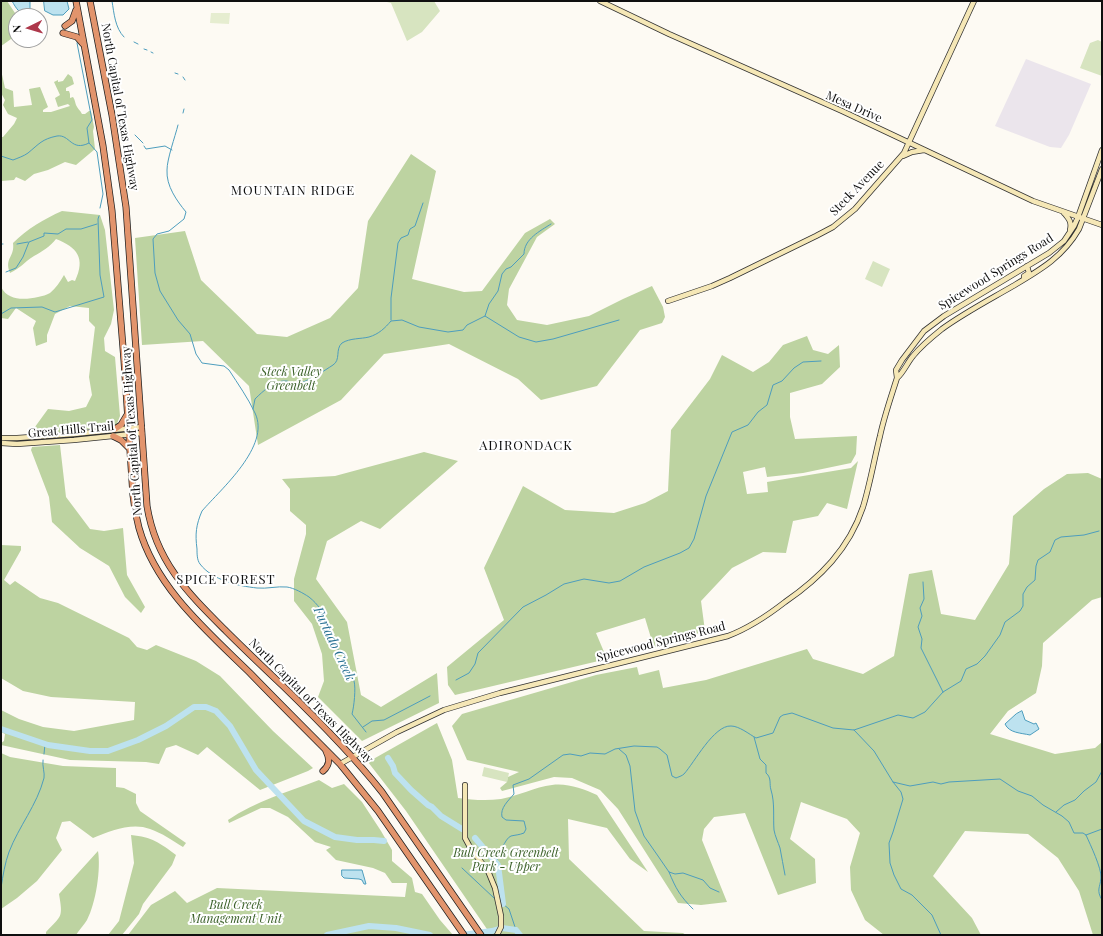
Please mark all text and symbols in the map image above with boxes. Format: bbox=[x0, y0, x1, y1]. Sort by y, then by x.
north arrow bbox=[8, 8, 48, 48]
street label: North Capital of Texas Highway bbox=[98, 22, 142, 192]
text: N bbox=[9, 24, 24, 34]
street label: Mesa Drive bbox=[824, 88, 884, 126]
street label: Steck Avenue bbox=[827, 157, 887, 219]
district label: MOUNTAIN RIDGE bbox=[231, 183, 355, 199]
street label: Spicewood Springs Road bbox=[936, 231, 1056, 313]
street label: North Capital of Texas Highway bbox=[119, 346, 145, 516]
park label: Steck Valley Greenbelt bbox=[260, 365, 322, 393]
street label: Great Hills Trail bbox=[27, 419, 115, 441]
district label: ADIRONDACK bbox=[479, 438, 573, 454]
district label: SPICE FOREST bbox=[176, 572, 276, 588]
water label: Furtado Creek bbox=[310, 604, 358, 684]
street label: Spicewood Springs Road bbox=[595, 619, 727, 665]
street label: North Capital of Texas Highway bbox=[246, 636, 376, 766]
park label: Bull Creek Greenbelt Park - Upper bbox=[453, 846, 559, 874]
park label: Bull Creek Management Unit bbox=[190, 898, 282, 926]

